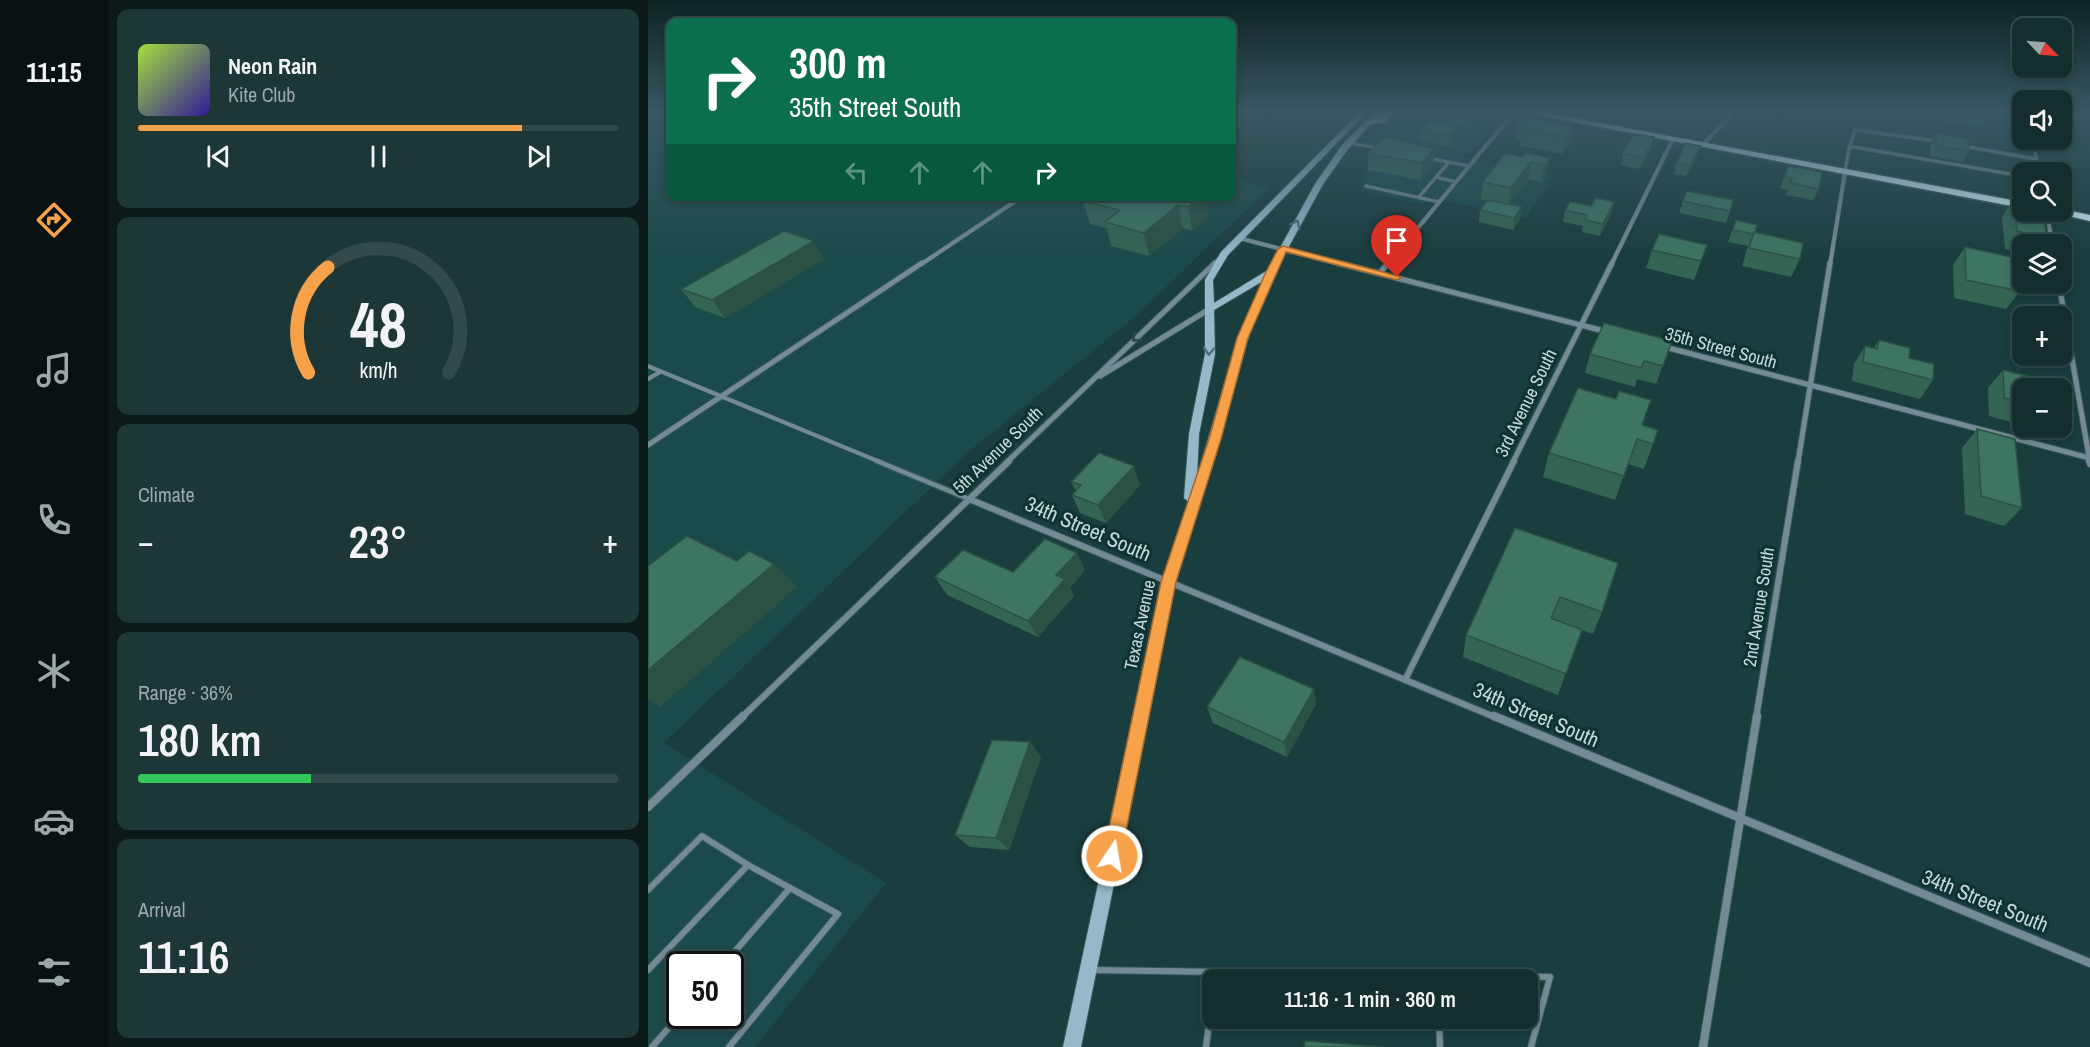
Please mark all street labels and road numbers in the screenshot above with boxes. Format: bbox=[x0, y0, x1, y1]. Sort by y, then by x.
street label: 35th Street South bbox=[1662, 321, 1780, 374]
street label: 3rd Avenue South bbox=[1489, 345, 1562, 461]
street label: 5th Avenue South bbox=[947, 400, 1048, 499]
street label: 34th Street South bbox=[1021, 489, 1156, 568]
street label: 2nd Avenue South bbox=[1737, 546, 1780, 668]
street label: Texas Avenue bbox=[1118, 577, 1161, 672]
street label: 34th Street South bbox=[1469, 675, 1604, 754]
street label: 34th Street South bbox=[1918, 862, 2053, 939]

